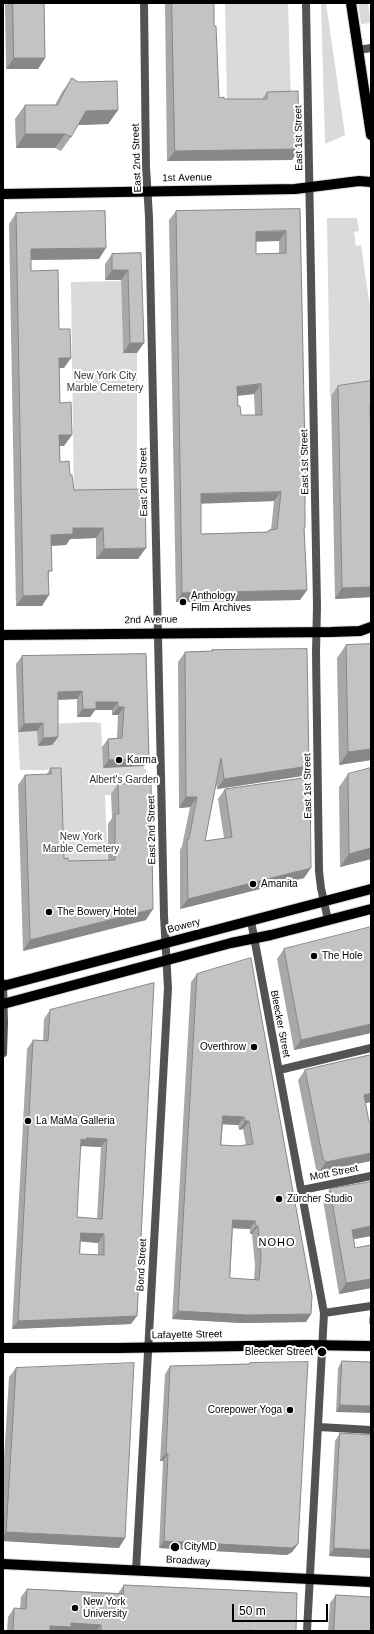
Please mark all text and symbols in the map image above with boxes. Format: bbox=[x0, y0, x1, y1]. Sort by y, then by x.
street label: East 1st Street bbox=[292, 105, 306, 171]
street label: East 2nd Street bbox=[130, 123, 144, 193]
street label: 1st Avenue bbox=[162, 172, 212, 184]
park label: New York City Marble Cemetery bbox=[67, 370, 143, 394]
street label: East 1st Street bbox=[298, 429, 312, 495]
street label: East 2nd Street bbox=[137, 447, 151, 517]
place label: Anthology Film Archives bbox=[191, 590, 251, 614]
marker: Anthology Film Archives bbox=[178, 597, 188, 607]
street label: 2nd Avenue bbox=[124, 614, 178, 626]
street label: East 1st Street bbox=[301, 753, 315, 819]
place label: Karma bbox=[127, 754, 156, 766]
marker: Karma bbox=[114, 755, 124, 765]
park label: Albert's Garden bbox=[89, 774, 159, 786]
street label: East 2nd Street bbox=[145, 795, 159, 865]
park label: New York Marble Cemetery bbox=[43, 831, 119, 854]
place label: Amanita bbox=[261, 878, 298, 890]
marker: Amanita bbox=[248, 879, 258, 889]
place label: The Bowery Hotel bbox=[57, 906, 136, 918]
marker: The Bowery Hotel bbox=[44, 907, 54, 917]
street label: Bowery bbox=[166, 916, 202, 936]
place label: The Hole bbox=[322, 950, 363, 962]
marker: The Hole bbox=[309, 951, 319, 961]
street label: Bleecker Street bbox=[268, 989, 292, 1059]
place label: Overthrow bbox=[200, 1041, 246, 1053]
marker: Overthrow bbox=[249, 1042, 259, 1052]
place label: La MaMa Galleria bbox=[36, 1115, 115, 1127]
marker: La MaMa Galleria bbox=[23, 1116, 33, 1126]
street label: Mott Street bbox=[309, 1162, 359, 1184]
place label: Zürcher Studio bbox=[287, 1193, 353, 1205]
marker: Zürcher Studio bbox=[274, 1194, 284, 1204]
district label: NOHO bbox=[258, 1236, 296, 1250]
street label: Bond Street bbox=[135, 1238, 149, 1292]
street label: Lafayette Street bbox=[152, 1328, 222, 1342]
place label: Bleecker Street bbox=[245, 1346, 313, 1358]
marker: Bleecker Street bbox=[316, 1346, 328, 1358]
place label: Corepower Yoga bbox=[208, 1404, 282, 1416]
marker: Corepower Yoga bbox=[285, 1405, 295, 1415]
marker: CityMD bbox=[169, 1541, 181, 1553]
place label: CityMD bbox=[184, 1541, 217, 1553]
street label: Broadway bbox=[165, 1554, 211, 1568]
place label: New York University bbox=[83, 1596, 127, 1620]
scale bar bbox=[234, 1596, 330, 1622]
marker: New York University bbox=[70, 1603, 80, 1613]
text: 50 m bbox=[239, 1604, 266, 1618]

